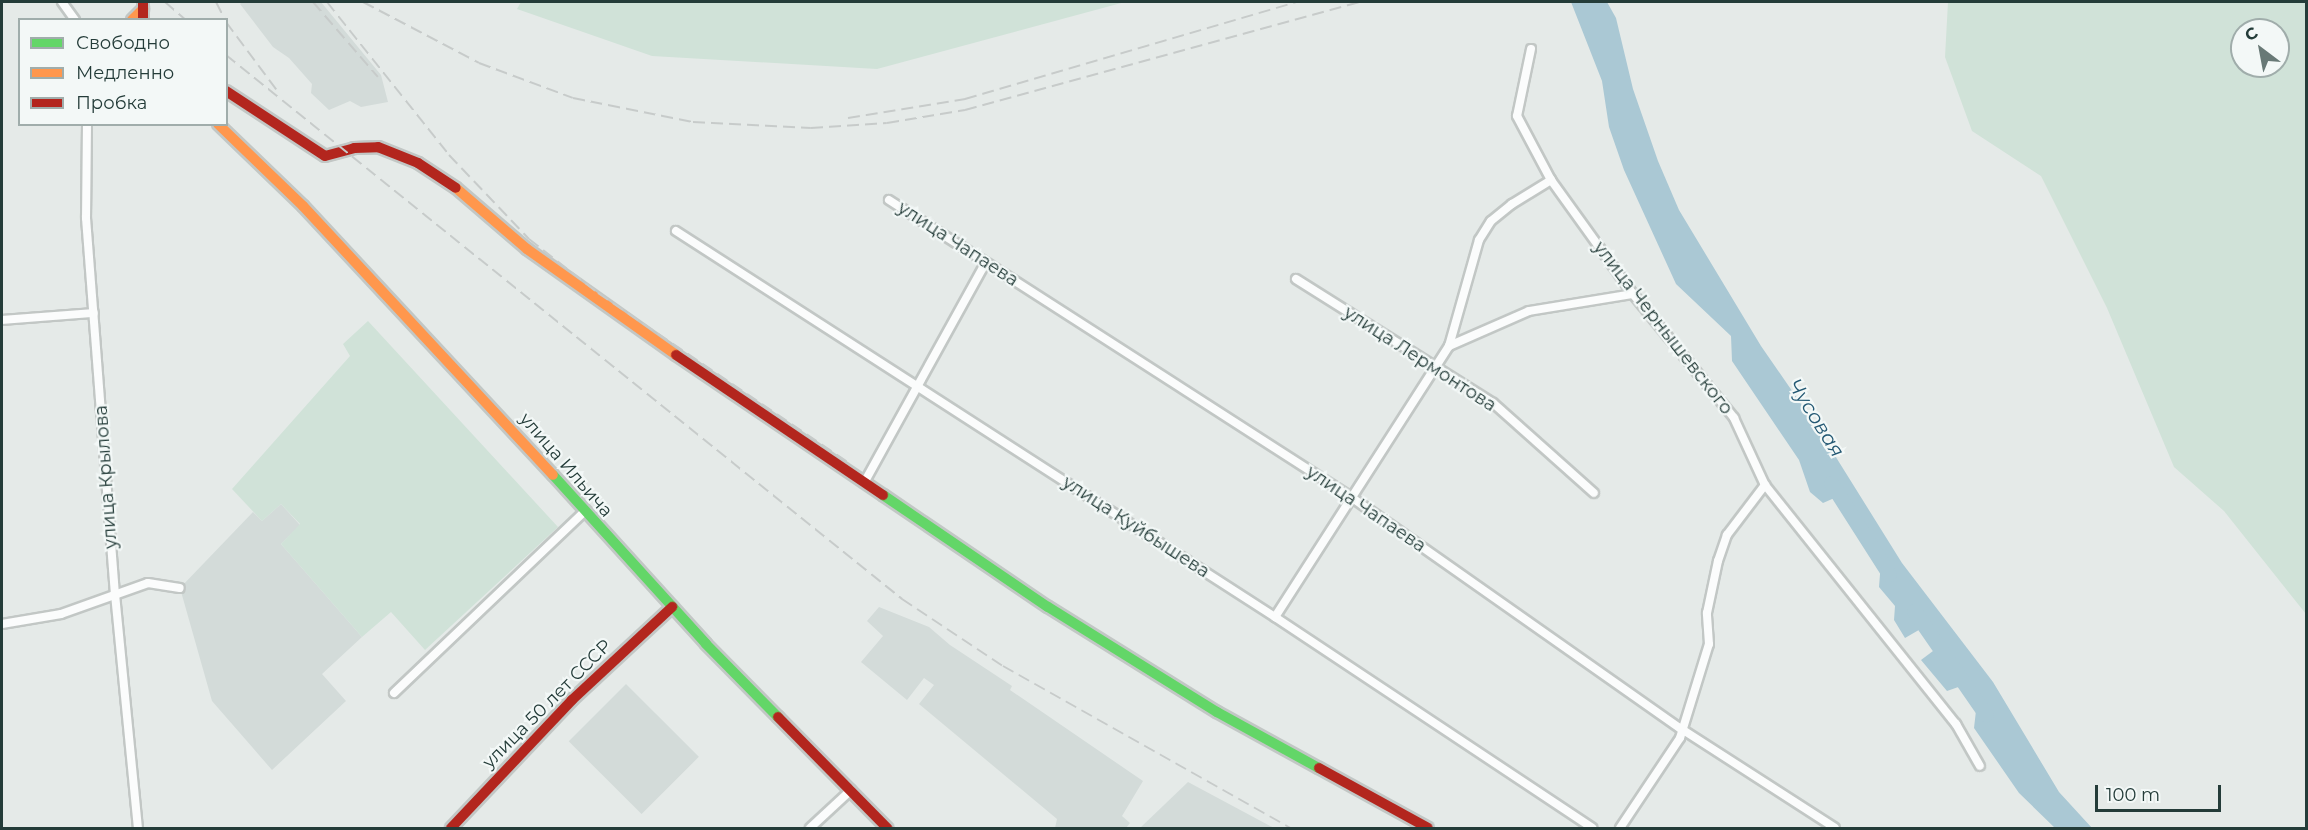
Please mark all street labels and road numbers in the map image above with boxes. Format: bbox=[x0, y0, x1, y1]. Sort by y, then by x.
street label: улица Чапаева bbox=[894, 197, 1022, 291]
street label: улица Чернышевского bbox=[1589, 237, 1737, 419]
street label: улица Лермонтова bbox=[1340, 302, 1500, 416]
street label: улица Крылова bbox=[90, 404, 122, 550]
street label: улица Ильича bbox=[515, 409, 617, 521]
street label: улица Чапаева bbox=[1302, 461, 1430, 557]
street label: улица Куйбышева bbox=[1059, 471, 1213, 583]
street label: улица 50 лет СССР bbox=[478, 635, 616, 773]

